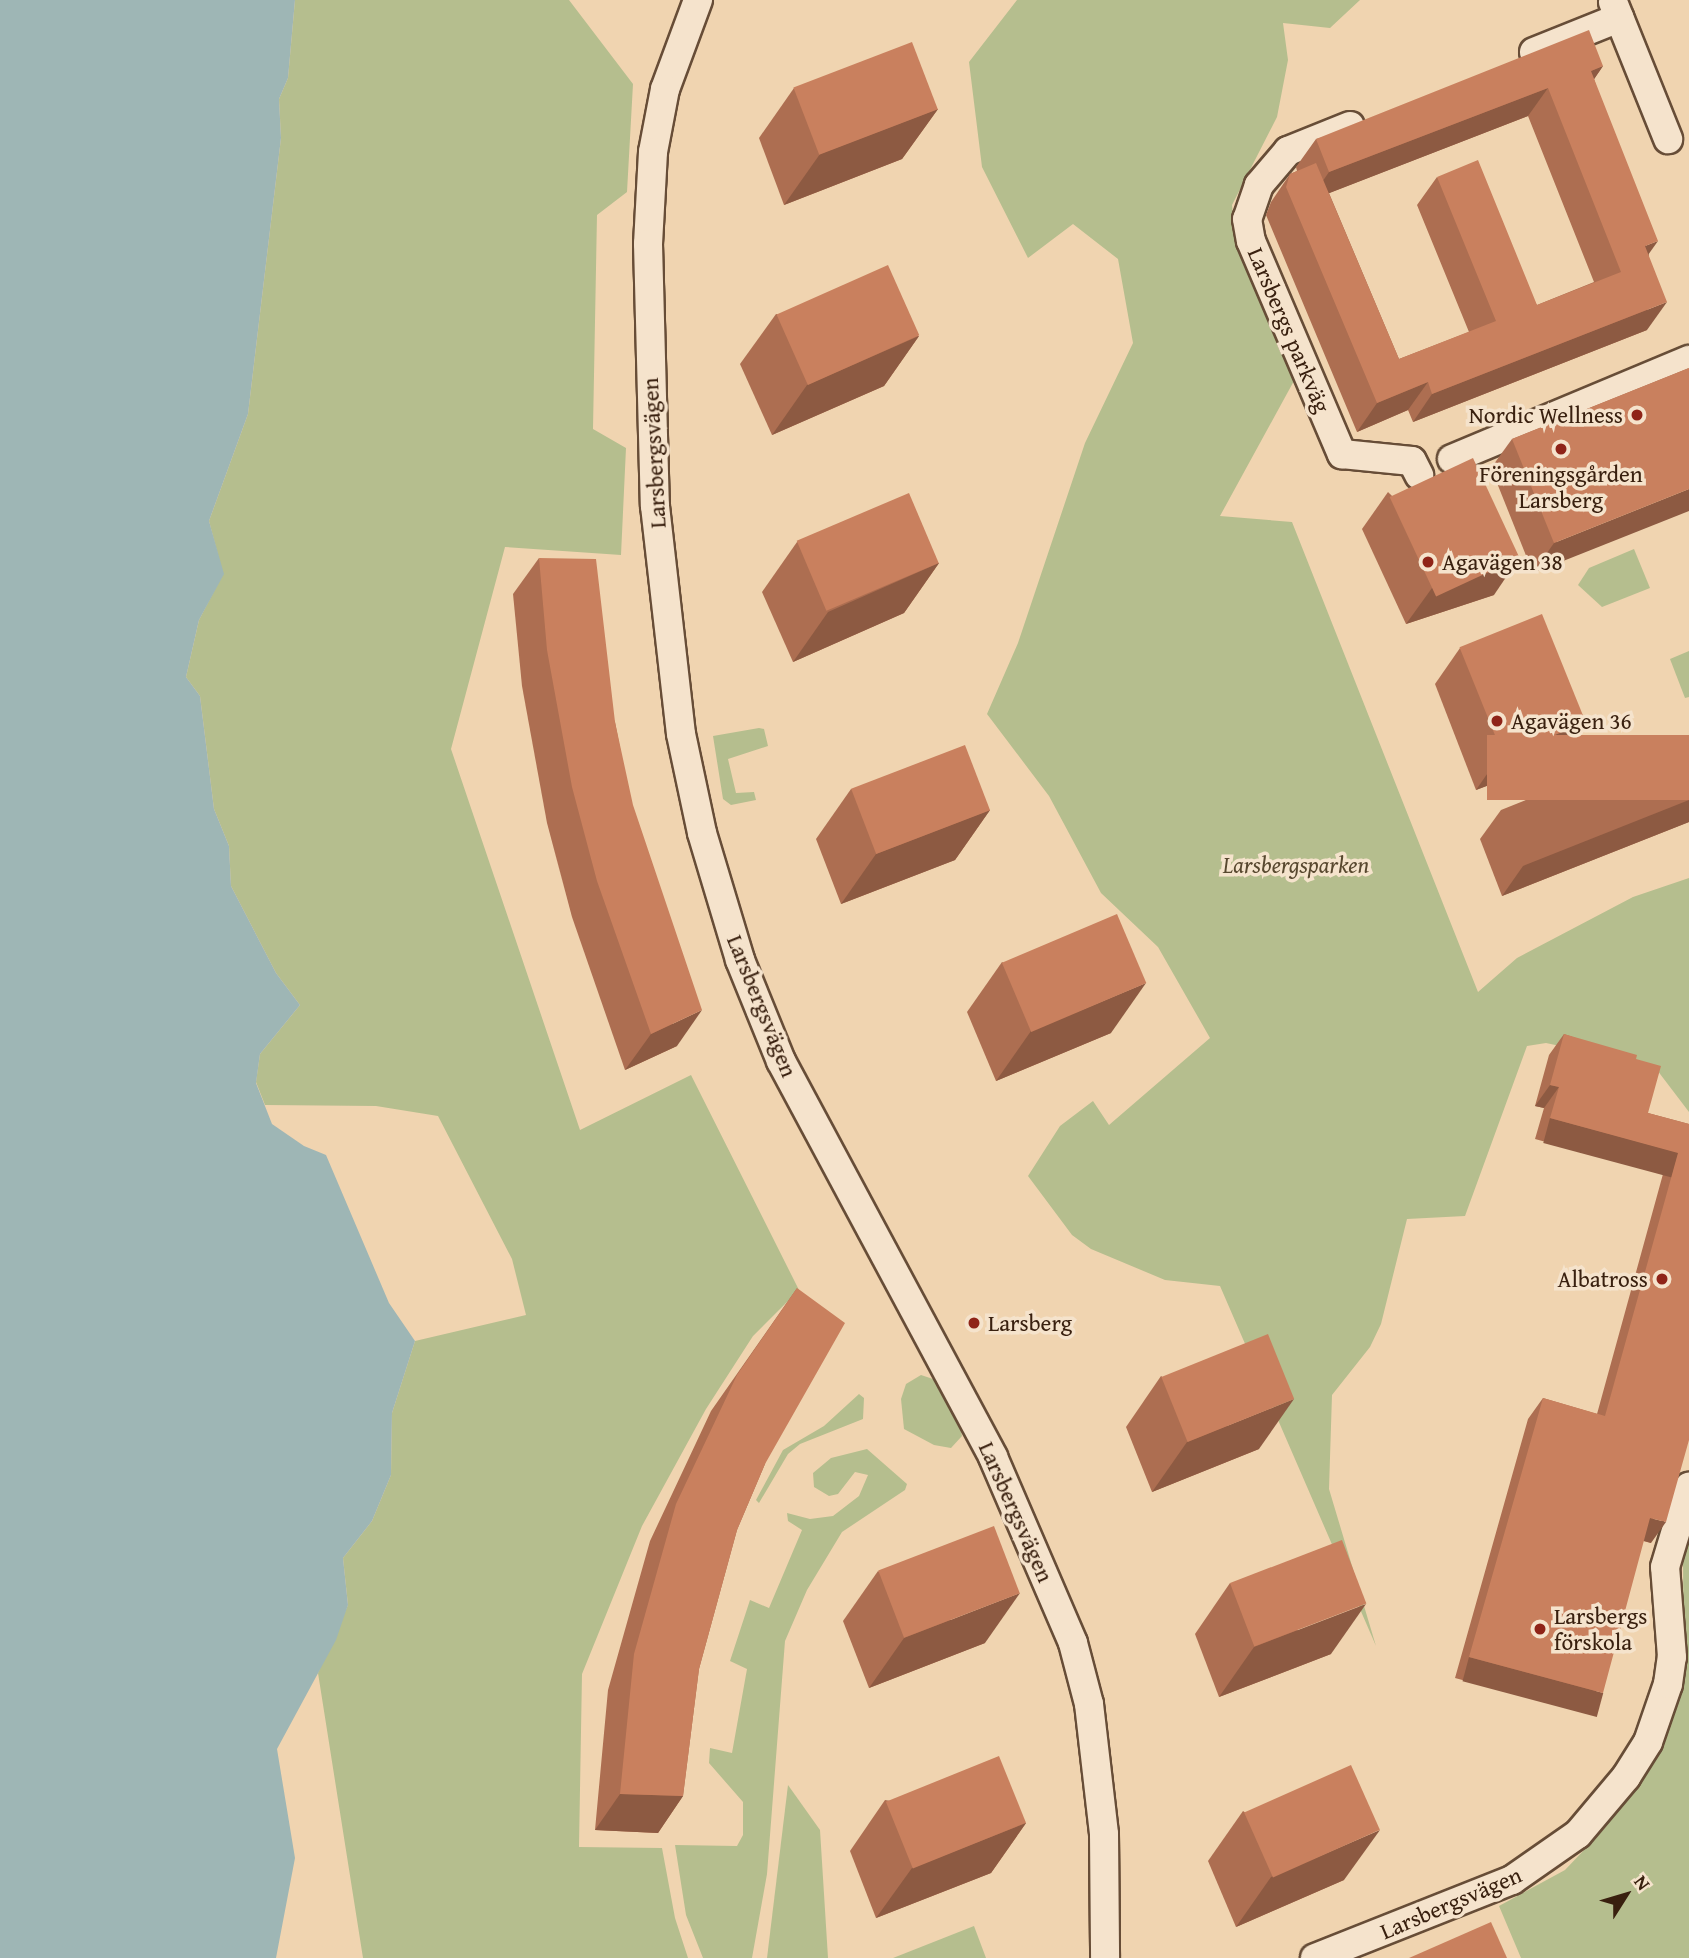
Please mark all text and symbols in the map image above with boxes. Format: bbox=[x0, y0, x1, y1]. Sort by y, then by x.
street label: Larsbergs parkväg bbox=[1242, 243, 1336, 417]
street label: Larsbergsvägen bbox=[636, 377, 672, 529]
place label: Nordic Wellness bbox=[1469, 401, 1623, 429]
marker: Nordic Wellness bbox=[1629, 407, 1645, 423]
marker: Föreningsgården Larsberg bbox=[1553, 441, 1569, 457]
place label: Föreningsgården Larsberg bbox=[1479, 460, 1643, 514]
place label: Agavägen 38 bbox=[1442, 548, 1563, 576]
marker: Agavägen 38 bbox=[1420, 554, 1436, 570]
place label: Agavägen 36 bbox=[1511, 707, 1632, 735]
marker: Agavägen 36 bbox=[1489, 713, 1505, 729]
park label: Larsbergsparken bbox=[1223, 851, 1369, 879]
street label: Larsbergsvägen bbox=[721, 931, 803, 1081]
place label: Albatross bbox=[1558, 1265, 1648, 1293]
marker: Albatross bbox=[1654, 1271, 1670, 1287]
place label: Larsberg bbox=[988, 1309, 1072, 1337]
marker: Larsberg bbox=[966, 1315, 982, 1331]
street label: Larsbergsvägen bbox=[973, 1437, 1059, 1587]
place label: Larsbergs förskola bbox=[1554, 1602, 1647, 1656]
marker: Larsbergs förskola bbox=[1532, 1621, 1548, 1637]
north arrow bbox=[1591, 1860, 1661, 1930]
street label: Larsbergsvägen bbox=[1376, 1861, 1526, 1945]
text: N bbox=[1628, 1869, 1658, 1896]

